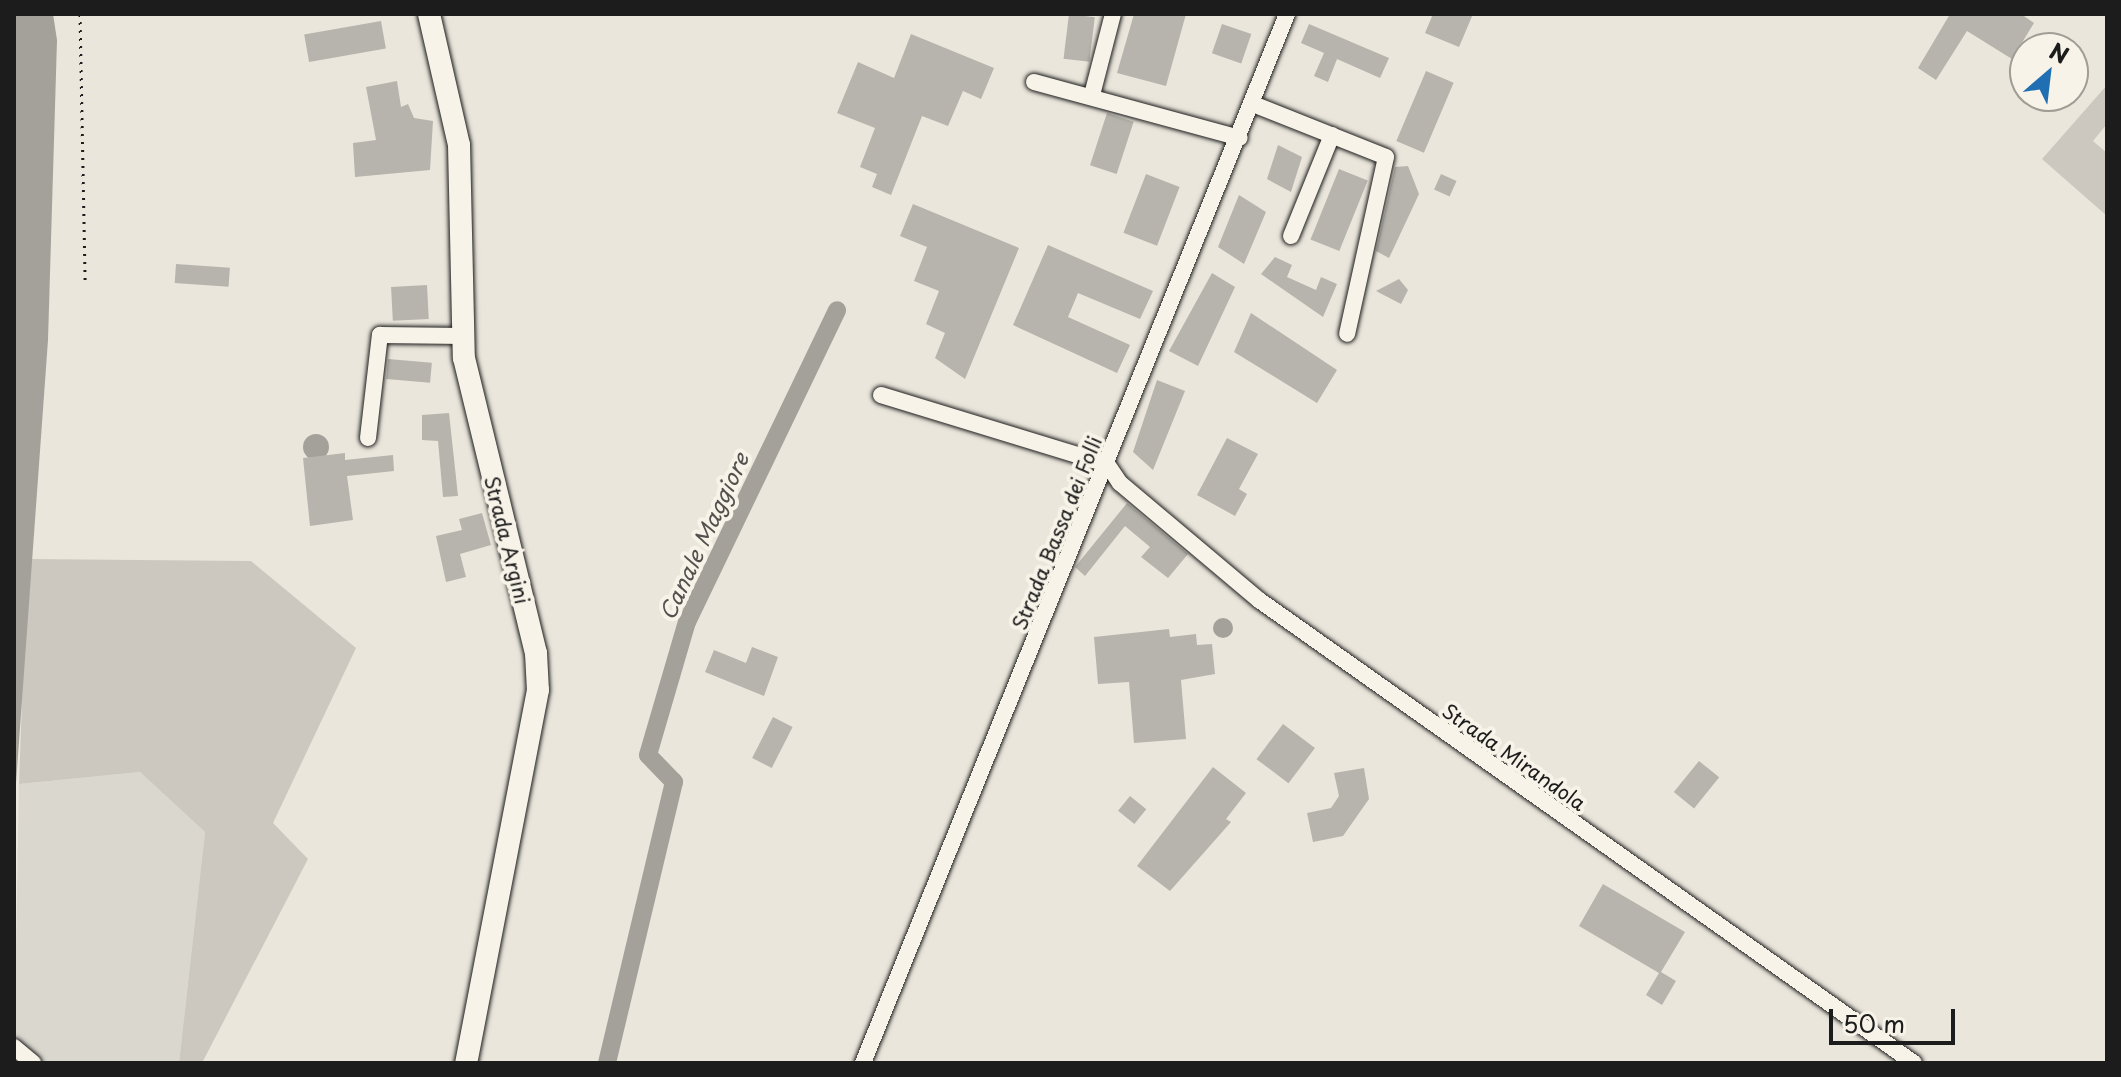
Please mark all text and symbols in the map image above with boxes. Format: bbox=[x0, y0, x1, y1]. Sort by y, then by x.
north arrow bbox=[2009, 32, 2089, 112]
text: N bbox=[2044, 33, 2075, 71]
street label: Strada Bassa dei Folli bbox=[1007, 431, 1107, 635]
water label: Canale Maggiore bbox=[653, 448, 753, 624]
street label: Strada Argini bbox=[479, 473, 535, 607]
street label: Strada Mirandola bbox=[1437, 698, 1591, 816]
scale bar bbox=[1833, 993, 1959, 1043]
text: 50 m bbox=[1843, 1005, 1905, 1041]

